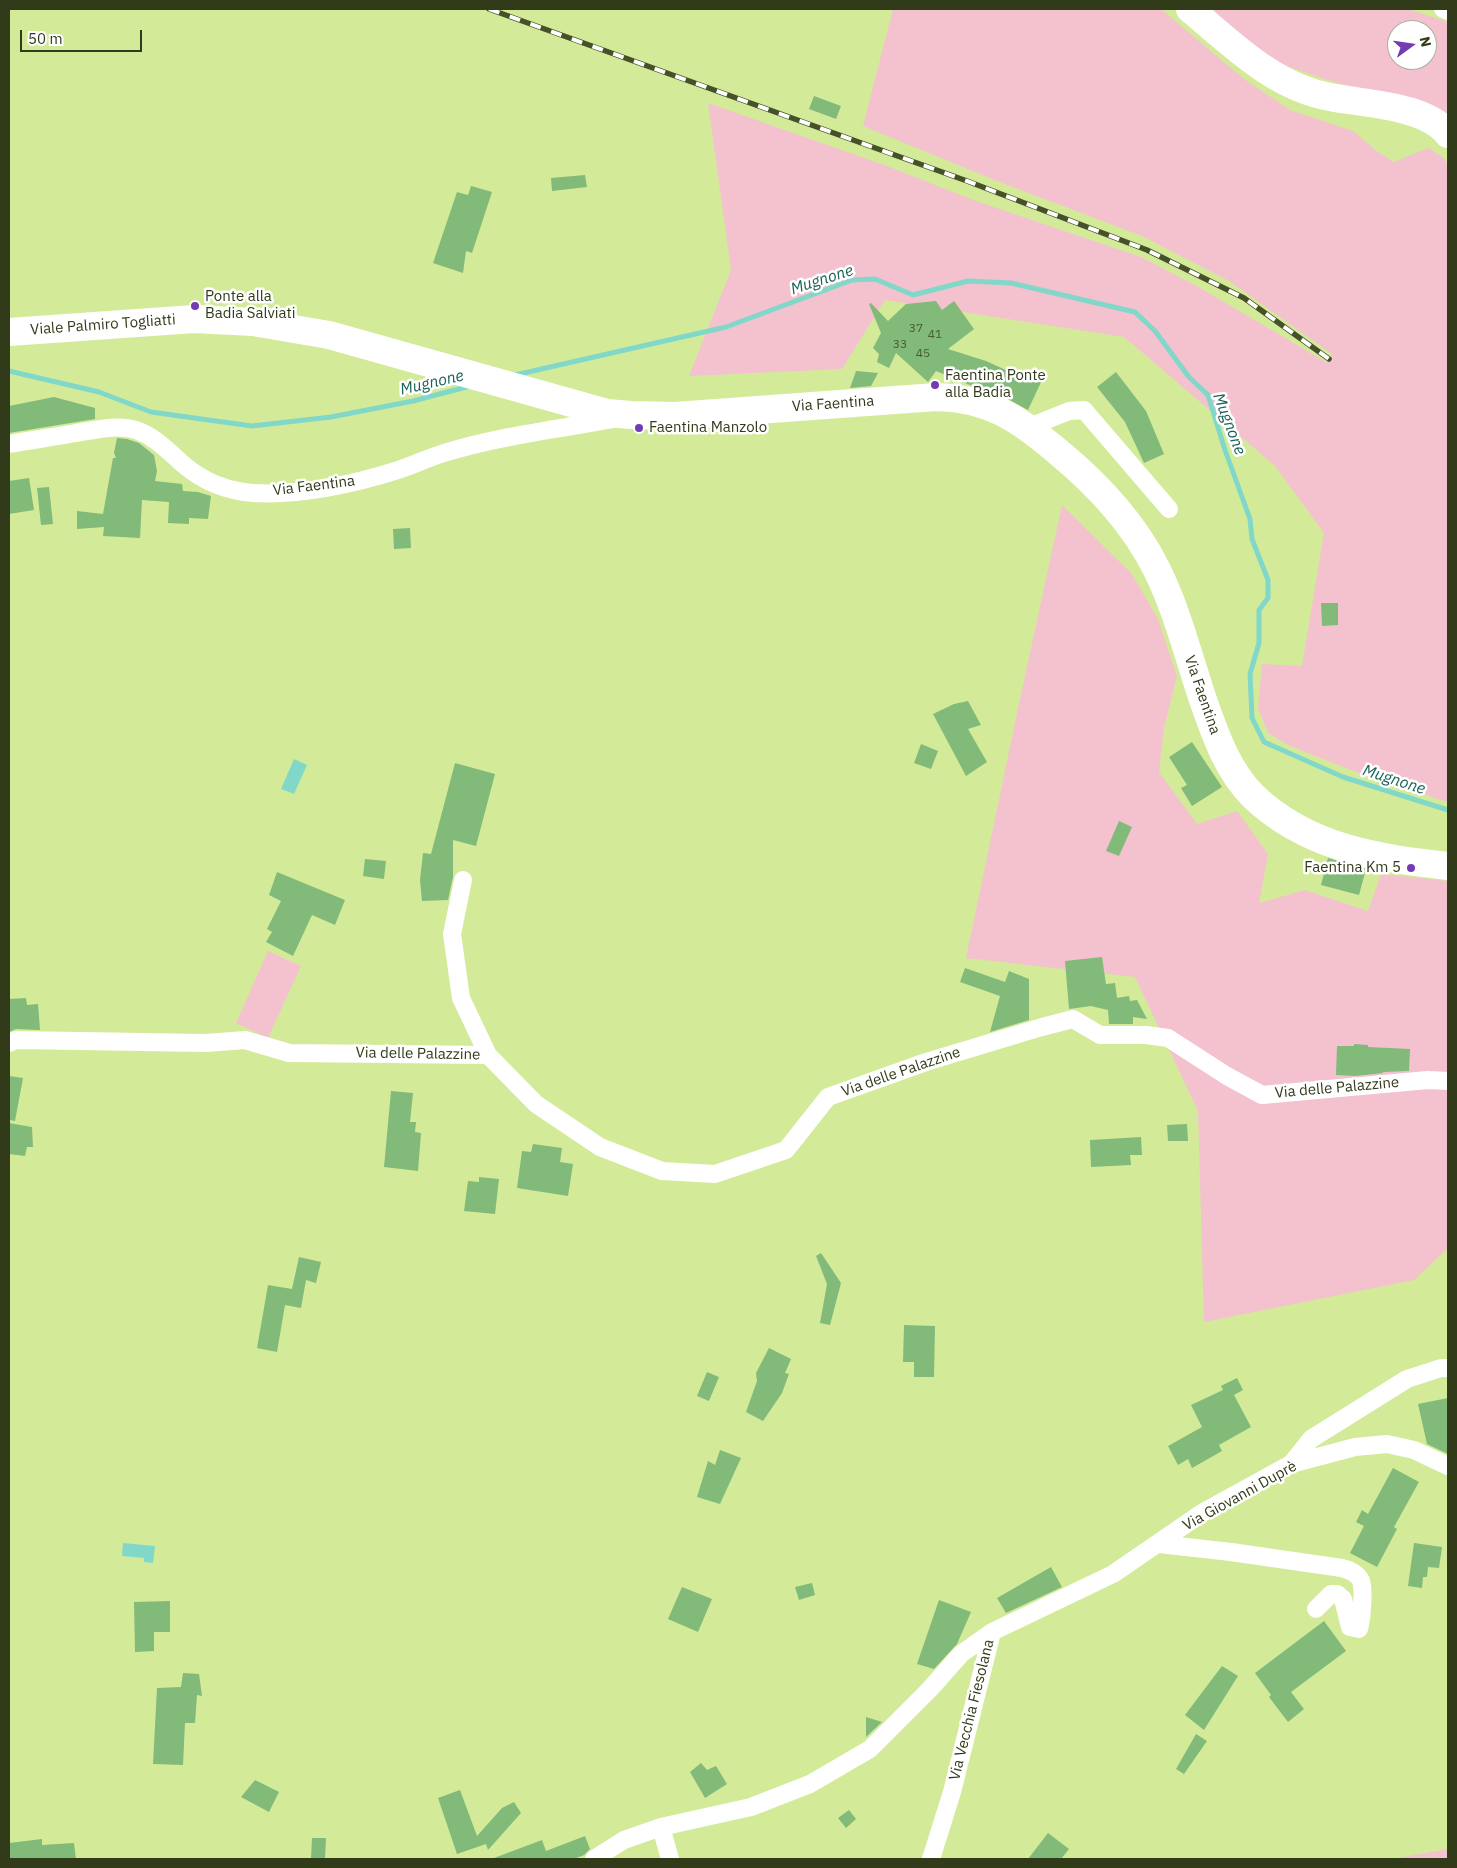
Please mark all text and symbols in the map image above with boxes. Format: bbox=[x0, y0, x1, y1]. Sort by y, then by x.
scale bar bbox=[22, 20, 145, 52]
north arrow bbox=[1387, 20, 1437, 70]
text: 50 m bbox=[28, 29, 63, 48]
text: N bbox=[1416, 35, 1436, 49]
water label: Mugnone bbox=[788, 261, 856, 299]
place label: Ponte alla Badia Salviati bbox=[205, 288, 296, 323]
marker: Ponte alla Badia Salviati bbox=[189, 300, 201, 312]
street label: Viale Palmiro Togliatti bbox=[30, 311, 176, 339]
house number: 37 bbox=[909, 322, 923, 336]
house number: 41 bbox=[928, 328, 942, 342]
house number: 33 bbox=[893, 338, 907, 352]
house number: 45 bbox=[916, 347, 930, 361]
water label: Mugnone bbox=[398, 366, 466, 400]
place label: Faentina Ponte alla Badia bbox=[945, 367, 1046, 402]
marker: Faentina Ponte alla Badia bbox=[929, 379, 941, 391]
water label: Mugnone bbox=[1208, 390, 1250, 458]
street label: Via Faentina bbox=[791, 392, 875, 416]
place label: Faentina Manzolo bbox=[649, 419, 767, 437]
marker: Faentina Manzolo bbox=[633, 422, 645, 434]
street label: Via Faentina bbox=[272, 472, 356, 500]
street label: Via Faentina bbox=[1180, 653, 1224, 737]
water label: Mugnone bbox=[1360, 761, 1428, 799]
place label: Faentina Km 5 bbox=[1304, 859, 1401, 877]
marker: Faentina Km 5 bbox=[1405, 862, 1417, 874]
street label: Via delle Palazzine bbox=[839, 1043, 963, 1101]
street label: Via delle Palazzine bbox=[356, 1044, 480, 1064]
street label: Via delle Palazzine bbox=[1274, 1074, 1400, 1102]
street label: Via Giovanni Duprè bbox=[1180, 1457, 1300, 1535]
street label: Via Vecchia Fiesolana bbox=[946, 1638, 998, 1782]

